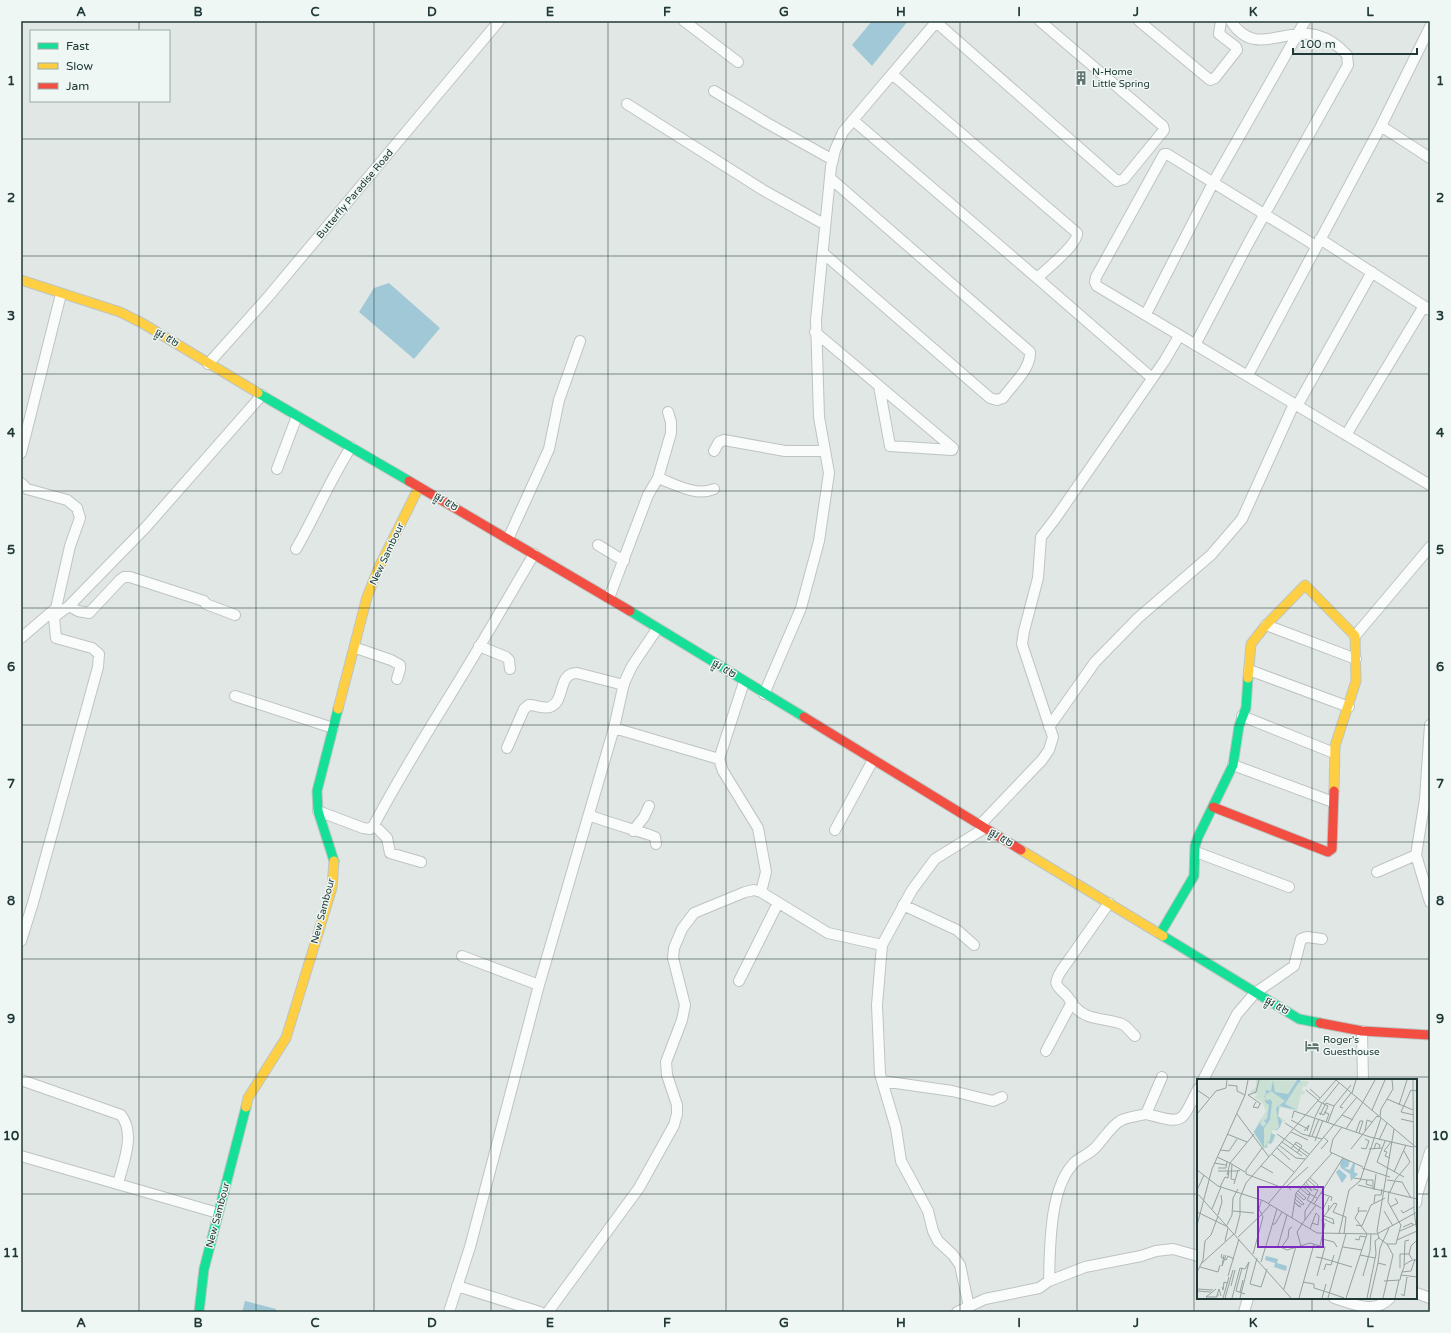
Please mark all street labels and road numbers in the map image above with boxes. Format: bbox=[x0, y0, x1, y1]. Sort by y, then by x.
street label: Butterfly Paradise Road bbox=[314, 147, 396, 241]
street label: ផ្លូវ ៥២ bbox=[151, 326, 181, 353]
street label: ផ្លូវ ៥២ bbox=[430, 490, 460, 516]
street label: New Sambour bbox=[367, 521, 407, 587]
street label: ផ្លូវ ៥២ bbox=[708, 657, 738, 683]
street label: ផ្លូវ ៥២ bbox=[985, 826, 1015, 852]
street label: New Sambour bbox=[308, 877, 338, 945]
street label: ផ្លូវ ៥២ bbox=[1261, 994, 1291, 1020]
street label: New Sambour bbox=[203, 1181, 233, 1249]

